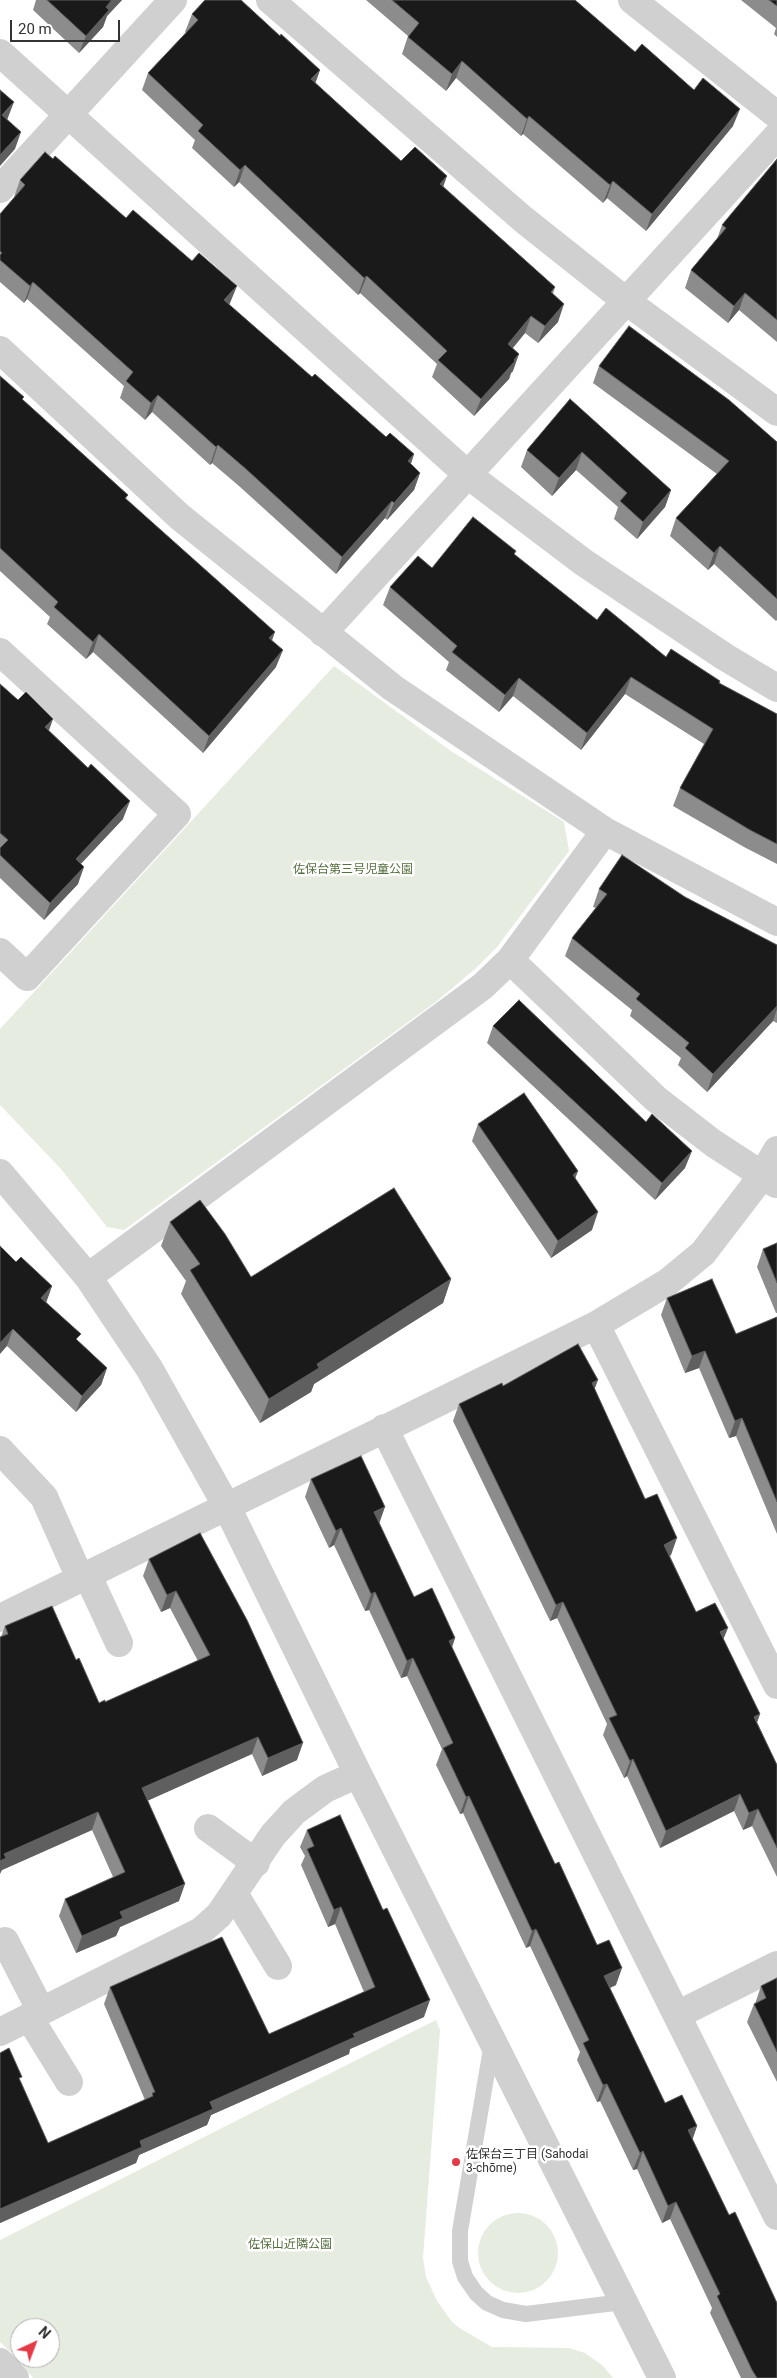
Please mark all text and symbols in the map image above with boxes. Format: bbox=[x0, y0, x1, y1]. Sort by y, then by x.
scale bar bbox=[12, 10, 122, 42]
text: 20 m bbox=[18, 20, 52, 38]
park label: 佐保台第三号児童公園 bbox=[293, 863, 413, 877]
place label: 佐保台三丁目 (Sahodai 3-chōme) bbox=[466, 2148, 588, 2176]
marker: 佐保台三丁目 (Sahodai 3-chōme) bbox=[450, 2156, 462, 2168]
park label: 佐保山近隣公園 bbox=[248, 2238, 332, 2252]
north arrow bbox=[10, 2318, 60, 2368]
text: N bbox=[35, 2324, 54, 2342]

